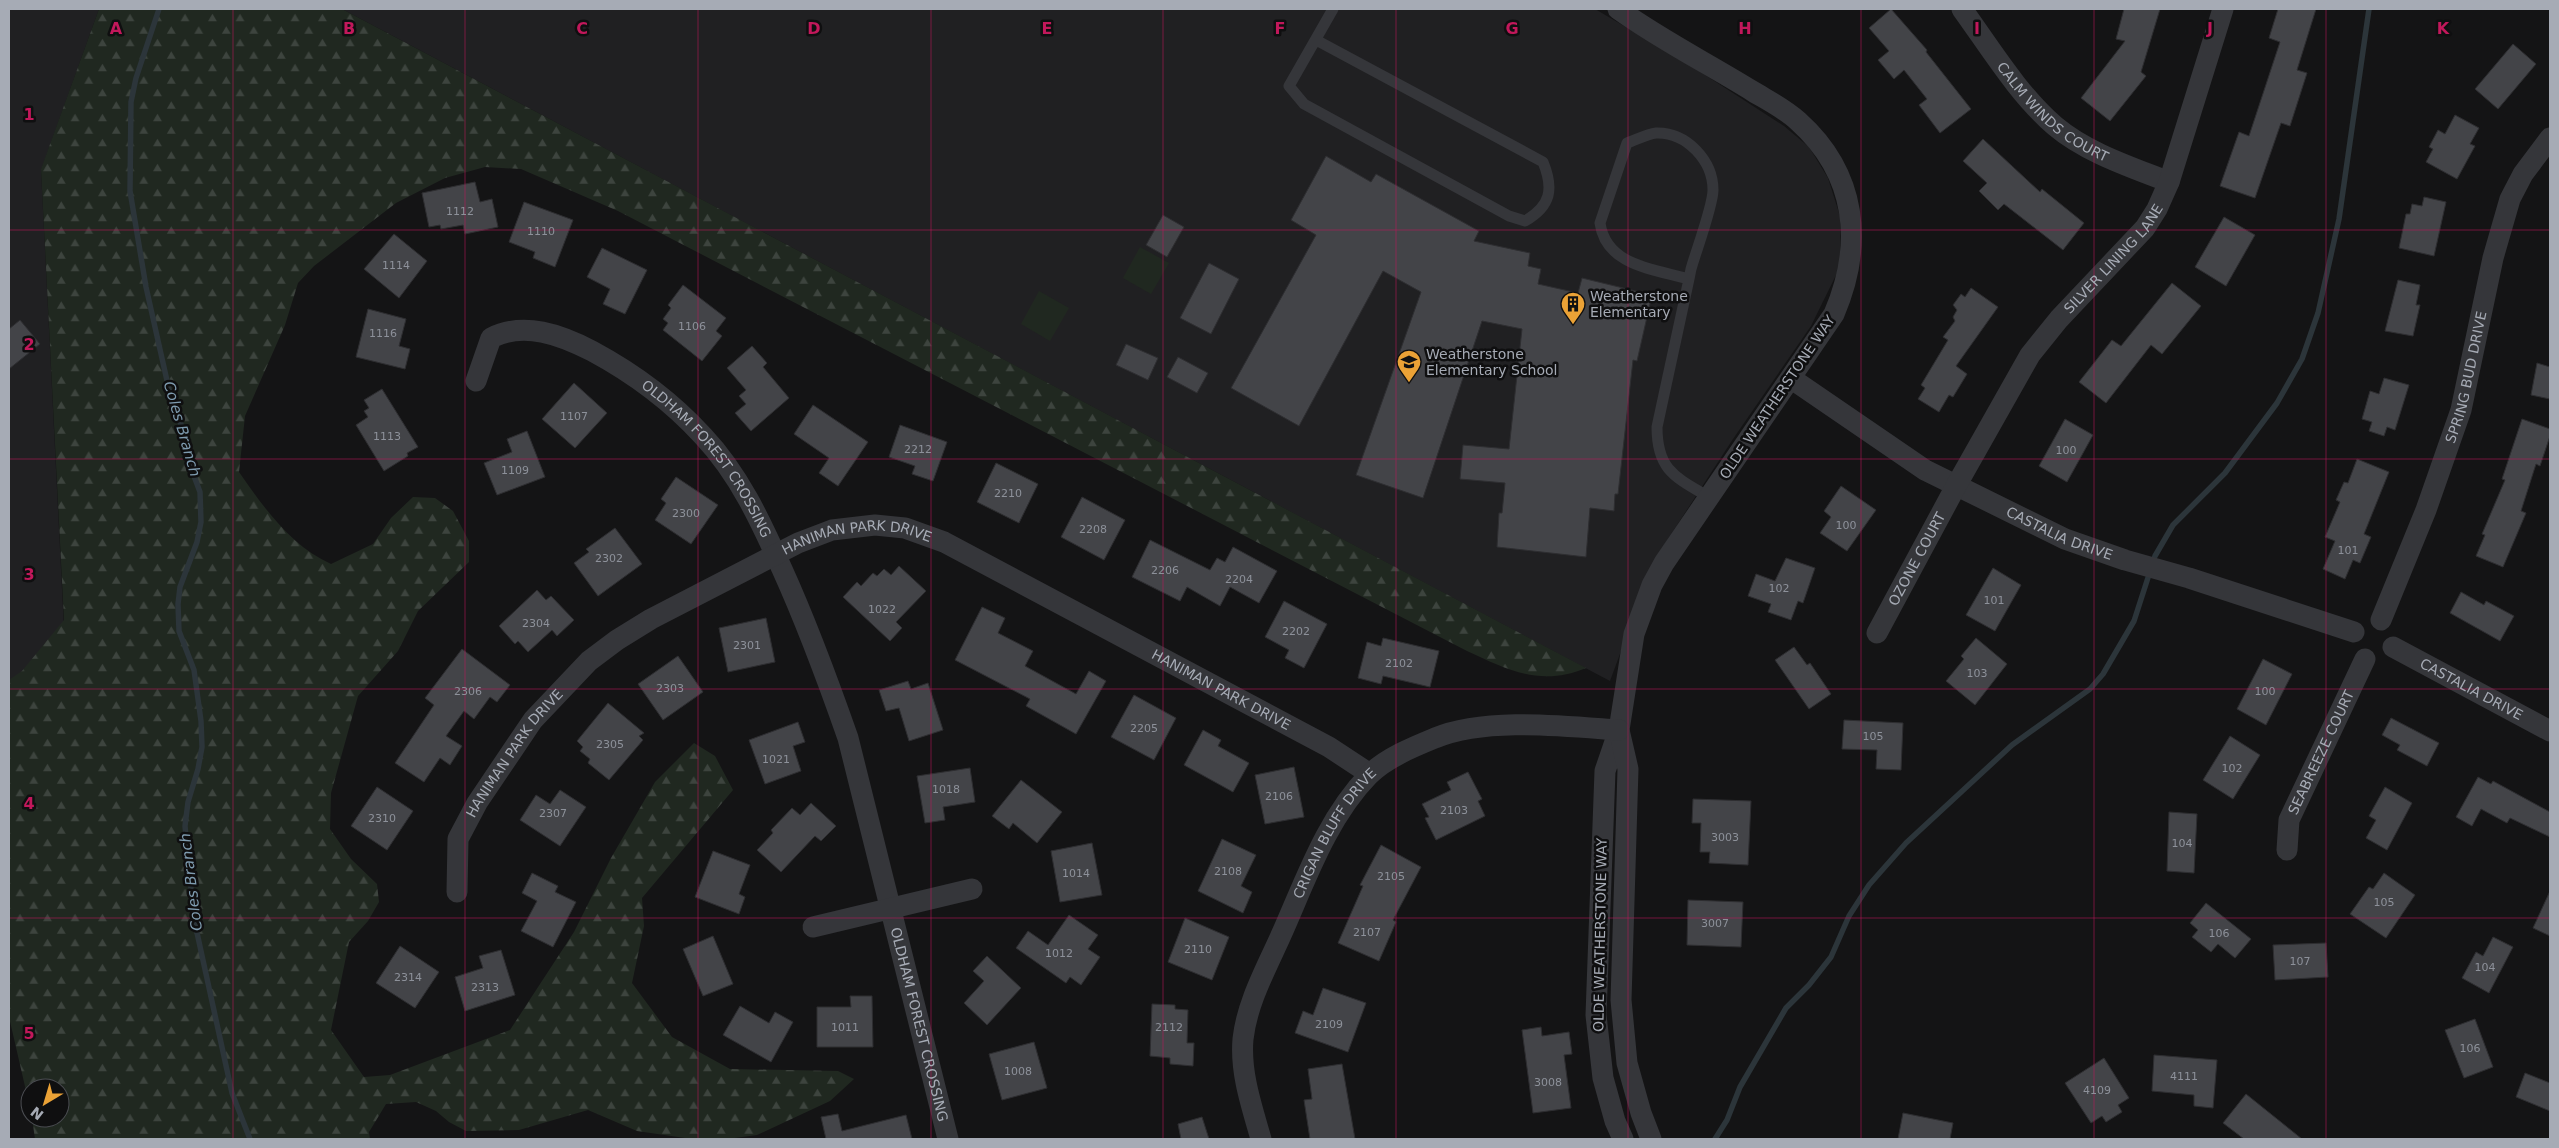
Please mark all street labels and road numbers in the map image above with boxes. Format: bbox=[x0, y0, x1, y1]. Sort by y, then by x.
street label: CALM WINDS COURT bbox=[1994, 59, 2111, 165]
street label: SILVER LINING LANE bbox=[2061, 201, 2166, 317]
street label: SPRING BUD DRIVE bbox=[2442, 310, 2490, 445]
street label: OLDE WEATHERSTONE WAY bbox=[1716, 312, 1838, 482]
street label: OLDHAM FOREST CROSSING bbox=[639, 377, 774, 540]
street label: CASTALIA DRIVE bbox=[2004, 503, 2115, 563]
street label: OZONE COURT bbox=[1885, 509, 1949, 609]
street label: HANIMAN PARK DRIVE bbox=[779, 517, 934, 558]
street label: HANIMAN PARK DRIVE bbox=[1149, 646, 1293, 733]
street label: CASTALIA DRIVE bbox=[2417, 655, 2526, 723]
street label: HANIMAN PARK DRIVE bbox=[463, 686, 566, 820]
street label: SEABREEZE COURT bbox=[2285, 687, 2357, 817]
street label: CRIGAN BLUFF DRIVE bbox=[1290, 765, 1379, 901]
street label: OLDE WEATHERSTONE WAY bbox=[1590, 837, 1610, 1032]
street label: OLDHAM FOREST CROSSING bbox=[888, 926, 951, 1123]

